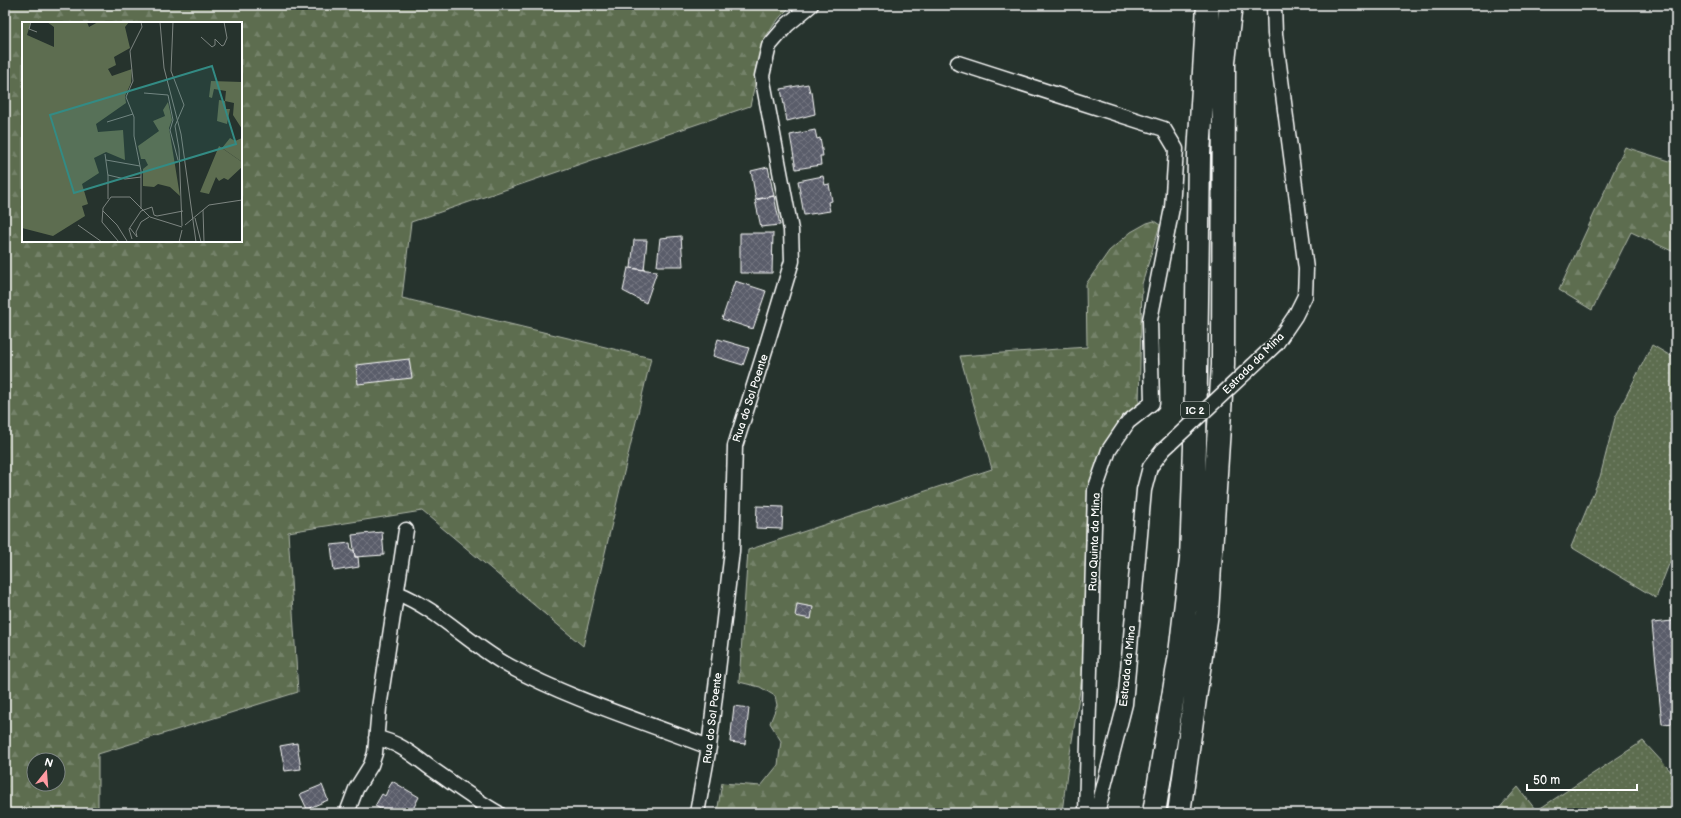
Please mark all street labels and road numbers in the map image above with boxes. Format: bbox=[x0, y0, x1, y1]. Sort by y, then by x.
street label: Estrada da Mina bbox=[1220, 330, 1287, 397]
street label: Rua do Sol Poente bbox=[730, 352, 771, 444]
road number: IC 2 bbox=[1181, 402, 1209, 418]
street label: Rua Quinta da Mina bbox=[1086, 492, 1103, 592]
street label: Estrada da Mina bbox=[1117, 625, 1138, 707]
street label: Rua do Sol Poente bbox=[700, 671, 725, 764]

